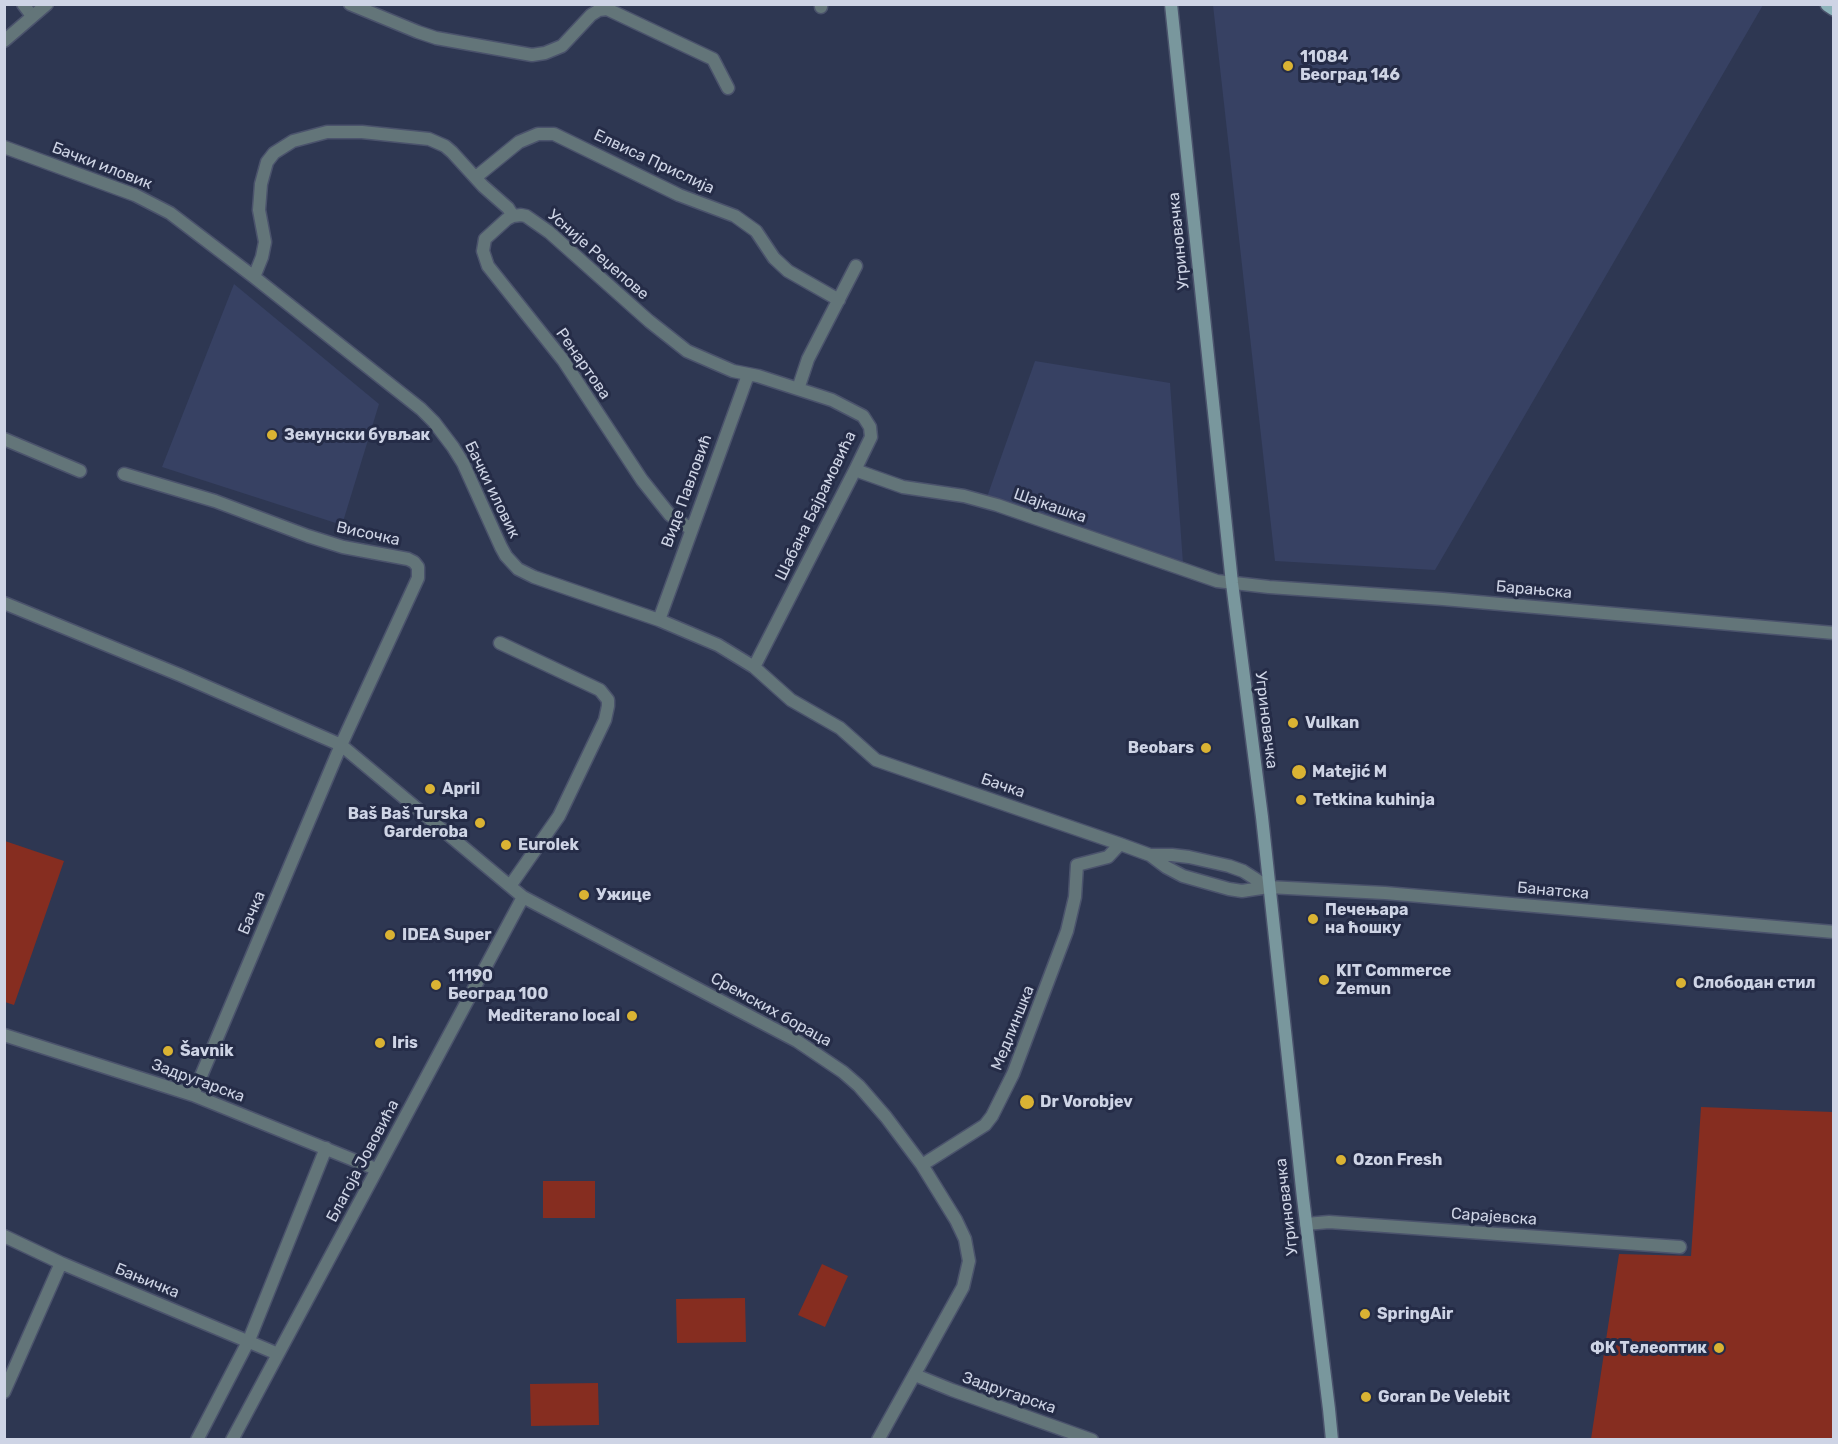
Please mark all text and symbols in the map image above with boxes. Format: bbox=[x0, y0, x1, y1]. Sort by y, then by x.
place label: 11084 Београд 146 bbox=[1300, 47, 1400, 85]
marker: 11084 Београд 146 bbox=[1281, 59, 1295, 73]
street label: Елвиса Прислија bbox=[591, 126, 717, 198]
street label: Бачки иловик bbox=[49, 138, 155, 194]
street label: Угриновачка bbox=[1164, 191, 1194, 291]
street label: Усније Реџепове bbox=[543, 206, 653, 304]
street label: Ренартова bbox=[551, 325, 615, 403]
place label: Земунски бувљак bbox=[284, 425, 430, 445]
marker: Земунски бувљак bbox=[265, 428, 279, 442]
street label: Шабана Бајрамовића bbox=[771, 428, 861, 584]
street label: Виде Павловић bbox=[658, 432, 716, 550]
street label: Бачки иловик bbox=[460, 438, 524, 542]
street label: Шајкашка bbox=[1011, 485, 1089, 527]
street label: Височка bbox=[334, 518, 402, 550]
street label: Барањска bbox=[1495, 577, 1573, 603]
street label: Угриновачка bbox=[1251, 670, 1281, 770]
place label: Vulkan bbox=[1305, 713, 1359, 733]
marker: Vulkan bbox=[1286, 716, 1300, 730]
place label: Beobars bbox=[1128, 738, 1194, 758]
marker: Beobars bbox=[1199, 741, 1213, 755]
place label: Matejić M bbox=[1312, 762, 1387, 782]
marker: Matejić M bbox=[1290, 763, 1308, 781]
street label: Бачка bbox=[978, 770, 1028, 802]
place label: April bbox=[442, 779, 480, 799]
marker: April bbox=[423, 782, 437, 796]
place label: Tetkina kuhinja bbox=[1313, 790, 1435, 810]
marker: Tetkina kuhinja bbox=[1294, 793, 1308, 807]
place label: Baš Baš Turska Garderoba bbox=[348, 804, 468, 842]
marker: Baš Baš Turska Garderoba bbox=[473, 816, 487, 830]
place label: Eurolek bbox=[518, 835, 579, 855]
marker: Eurolek bbox=[499, 838, 513, 852]
street label: Банатска bbox=[1516, 878, 1590, 904]
place label: Ужице bbox=[596, 885, 651, 905]
street label: Бачка bbox=[234, 888, 270, 938]
marker: Ужице bbox=[577, 888, 591, 902]
place label: Печењара на ћошку bbox=[1325, 900, 1409, 938]
marker: Печењара на ћошку bbox=[1306, 912, 1320, 926]
place label: IDEA Super bbox=[402, 925, 491, 945]
marker: IDEA Super bbox=[383, 928, 397, 942]
place label: KIT Commerce Zemun bbox=[1336, 961, 1451, 999]
place label: 11190 Београд 100 bbox=[448, 966, 548, 1004]
street label: Сремских бораца bbox=[707, 969, 835, 1051]
marker: KIT Commerce Zemun bbox=[1317, 973, 1331, 987]
place label: Слободан стил bbox=[1693, 973, 1816, 993]
marker: Слободан стил bbox=[1674, 976, 1688, 990]
marker: 11190 Београд 100 bbox=[429, 978, 443, 992]
street label: Медлиншка bbox=[987, 983, 1039, 1073]
place label: Mediterano local bbox=[488, 1006, 620, 1026]
marker: Mediterano local bbox=[625, 1009, 639, 1023]
place label: Iris bbox=[392, 1033, 418, 1053]
marker: Iris bbox=[373, 1036, 387, 1050]
place label: Šavnik bbox=[180, 1041, 234, 1061]
marker: Šavnik bbox=[161, 1044, 175, 1058]
street label: Задругарска bbox=[149, 1055, 247, 1107]
place label: Dr Vorobjev bbox=[1040, 1092, 1133, 1112]
marker: Dr Vorobjev bbox=[1018, 1093, 1036, 1111]
street label: Благоја Јововића bbox=[323, 1096, 403, 1226]
place label: Ozon Fresh bbox=[1353, 1150, 1442, 1170]
marker: Ozon Fresh bbox=[1334, 1153, 1348, 1167]
street label: Угриновачка bbox=[1272, 1157, 1302, 1257]
street label: Сарајевска bbox=[1450, 1204, 1538, 1230]
street label: Бањичка bbox=[112, 1259, 182, 1303]
place label: SpringAir bbox=[1377, 1304, 1453, 1324]
marker: SpringAir bbox=[1358, 1307, 1372, 1321]
place label: ФК Телеоптик bbox=[1590, 1338, 1707, 1358]
marker: ФК Телеоптик bbox=[1712, 1341, 1726, 1355]
street label: Задругарска bbox=[960, 1368, 1058, 1418]
place label: Goran De Velebit bbox=[1378, 1387, 1510, 1407]
marker: Goran De Velebit bbox=[1359, 1390, 1373, 1404]

